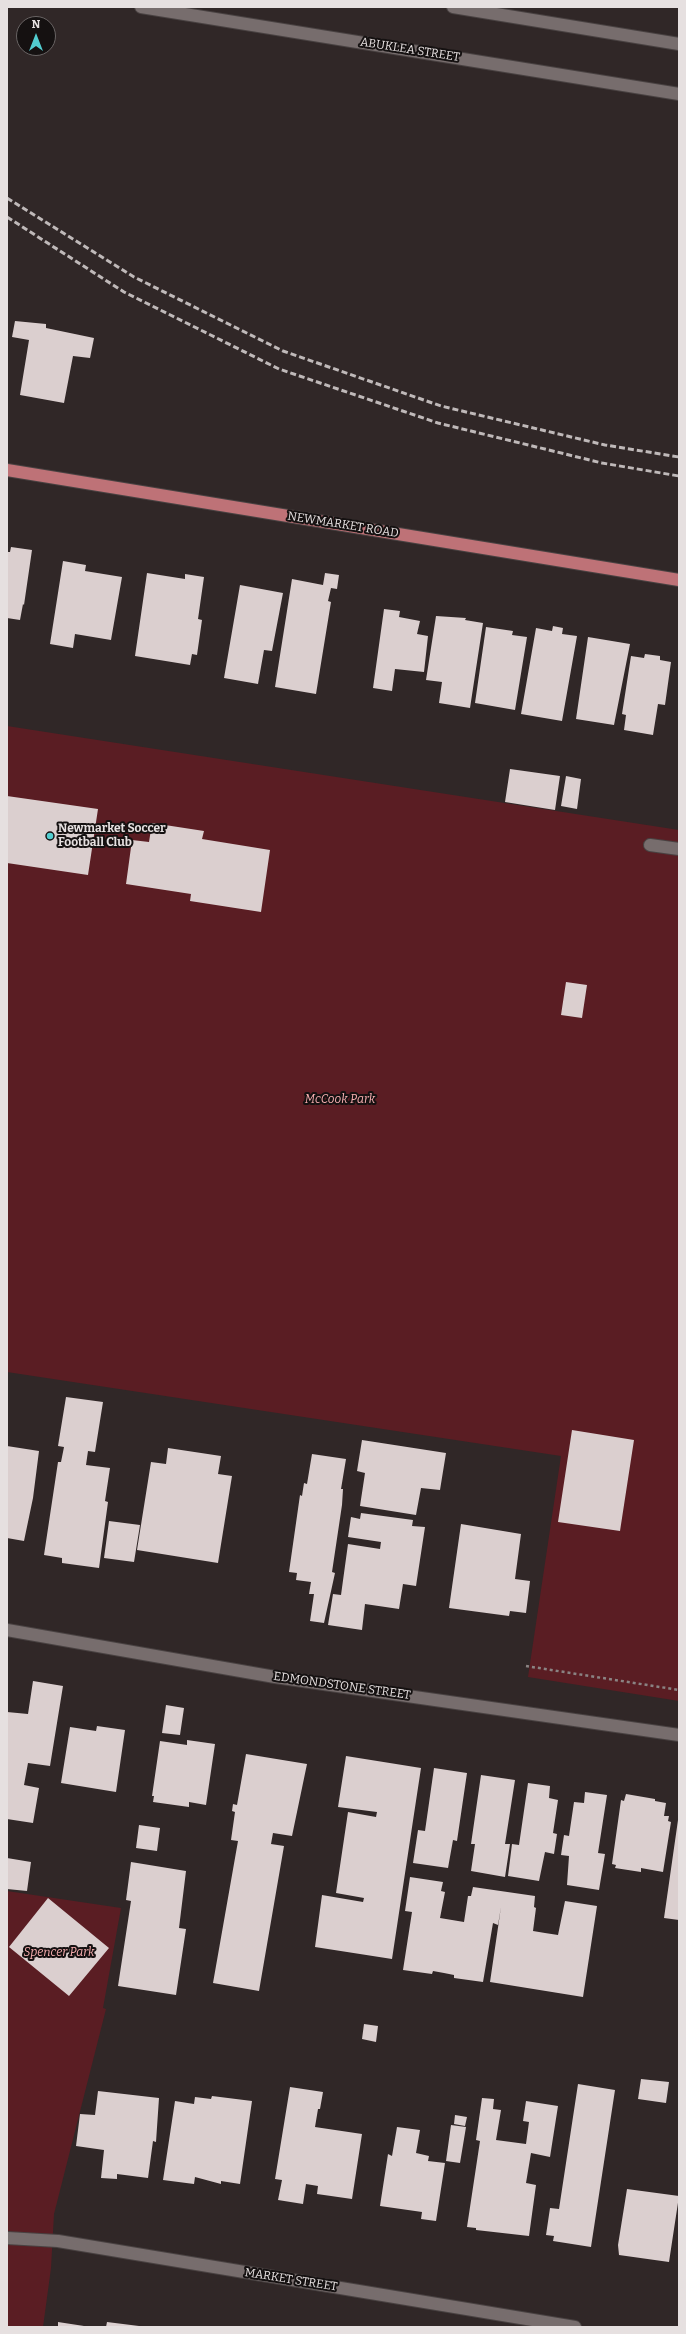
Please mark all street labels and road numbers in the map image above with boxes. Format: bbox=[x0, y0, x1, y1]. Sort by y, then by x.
street label: ABUKLEA STREET bbox=[359, 35, 461, 65]
street label: NEWMARKET ROAD bbox=[286, 509, 400, 541]
street label: EDMONDSTONE STREET bbox=[272, 1669, 412, 1703]
street label: MARKET STREET bbox=[244, 2266, 338, 2294]

